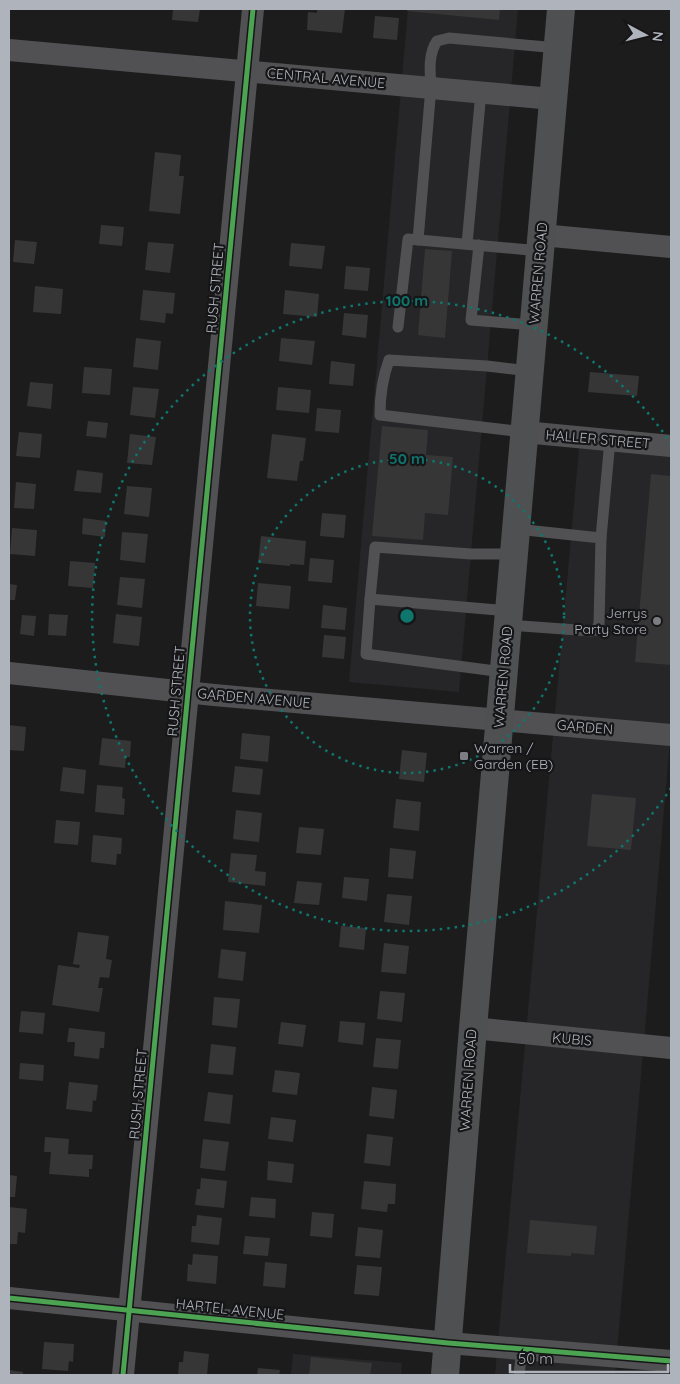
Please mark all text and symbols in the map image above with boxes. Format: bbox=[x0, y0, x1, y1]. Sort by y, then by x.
north arrow bbox=[620, 10, 670, 60]
text: N bbox=[648, 30, 667, 43]
street label: CENTRAL AVENUE bbox=[266, 64, 386, 92]
street label: WARREN ROAD bbox=[525, 221, 551, 325]
street label: RUSH STREET bbox=[202, 242, 228, 334]
text: 100 m bbox=[386, 291, 428, 310]
street label: HALLER STREET bbox=[545, 425, 651, 453]
text: 50 m bbox=[389, 449, 425, 468]
place label: Jerrys Party Store bbox=[574, 604, 647, 638]
centre of rings bbox=[398, 607, 416, 625]
marker: Jerrys Party Store bbox=[651, 615, 663, 627]
street label: WARREN ROAD bbox=[490, 625, 516, 729]
street label: RUSH STREET bbox=[163, 645, 189, 737]
street label: GARDEN AVENUE bbox=[197, 684, 311, 712]
street label: GARDEN bbox=[556, 716, 614, 738]
place label: Warren / Garden (EB) bbox=[474, 739, 553, 773]
marker: Warren / Garden (EB) bbox=[458, 750, 470, 762]
street label: WARREN ROAD bbox=[455, 1028, 481, 1132]
street label: KUBIS bbox=[551, 1028, 593, 1050]
street label: RUSH STREET bbox=[125, 1048, 151, 1140]
street label: HARTEL AVENUE bbox=[175, 1294, 285, 1324]
scale bar bbox=[510, 1342, 668, 1374]
text: 50 m bbox=[518, 1349, 553, 1368]

